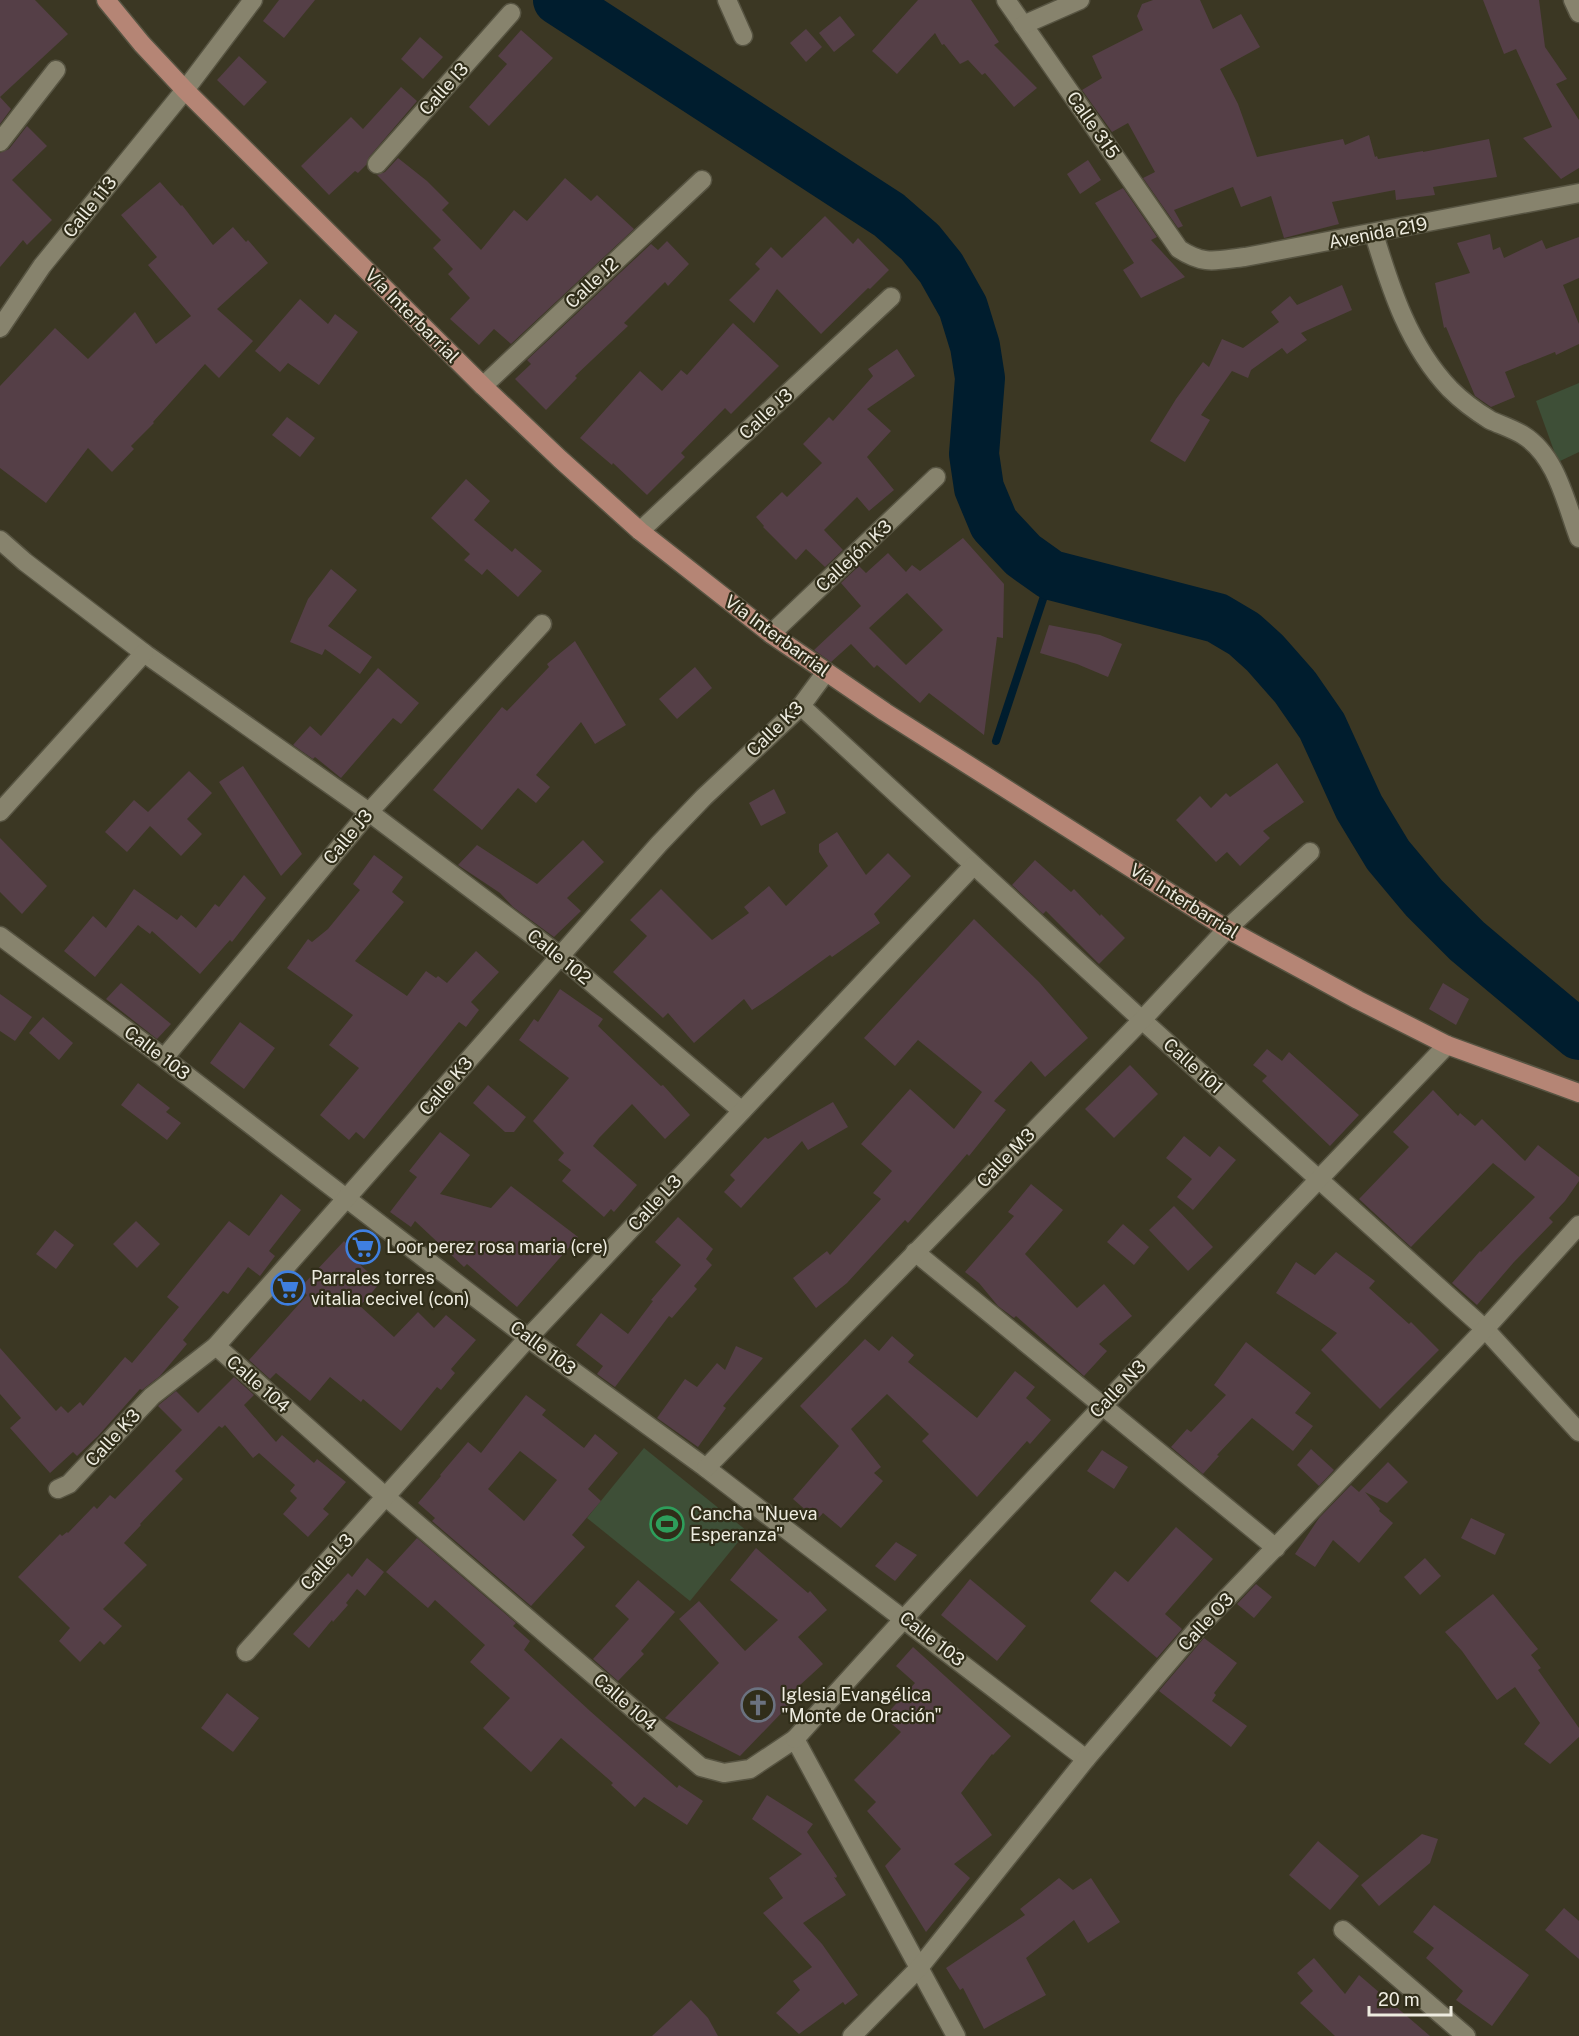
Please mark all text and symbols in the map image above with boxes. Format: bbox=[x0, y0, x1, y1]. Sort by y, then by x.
street label: Calle I3 bbox=[415, 58, 473, 119]
street label: Calle 315 bbox=[1063, 87, 1124, 162]
street label: Calle 113 bbox=[59, 172, 121, 242]
street label: Avenida 219 bbox=[1327, 213, 1429, 252]
street label: Calle J2 bbox=[561, 253, 622, 312]
street label: Vía Interbarrial bbox=[361, 264, 464, 367]
street label: Calle J3 bbox=[735, 384, 797, 444]
street label: Callejón K3 bbox=[811, 515, 896, 596]
street label: Vía Interbarrial bbox=[721, 591, 834, 681]
street label: Calle K3 bbox=[742, 697, 807, 761]
street label: Calle J3 bbox=[319, 805, 377, 868]
street label: Vía Interbarrial bbox=[1126, 859, 1243, 942]
street label: Calle 102 bbox=[523, 925, 595, 989]
street label: Calle 103 bbox=[120, 1021, 194, 1084]
street label: Calle 101 bbox=[1159, 1034, 1227, 1098]
street label: Calle K3 bbox=[415, 1052, 477, 1119]
street label: Calle M3 bbox=[972, 1124, 1039, 1192]
street label: Calle L3 bbox=[624, 1170, 686, 1235]
supermarket icon: Loor perez rosa maria (cre) bbox=[345, 1229, 381, 1265]
place label: Loor perez rosa maria (cre) bbox=[386, 1236, 608, 1257]
place label: Parrales torres vitalia cecivel (con) bbox=[311, 1267, 470, 1309]
supermarket icon: Parrales torres vitalia cecivel (con) bbox=[270, 1270, 306, 1306]
street label: Calle 103 bbox=[506, 1316, 580, 1379]
street label: Calle 104 bbox=[223, 1351, 294, 1417]
street label: Calle N3 bbox=[1085, 1356, 1150, 1422]
street label: Calle K3 bbox=[81, 1405, 144, 1471]
place label: Cancha "Nueva Esperanza" bbox=[690, 1503, 817, 1545]
sports icon: Cancha "Nueva Esperanza" bbox=[649, 1506, 685, 1542]
street label: Calle L3 bbox=[296, 1529, 357, 1594]
street label: Calle O3 bbox=[1174, 1588, 1238, 1655]
street label: Calle 103 bbox=[896, 1607, 969, 1670]
street label: Calle 104 bbox=[590, 1669, 661, 1735]
place label: Iglesia Evangélica "Monte de Oración" bbox=[781, 1684, 942, 1726]
church icon: Iglesia Evangélica "Monte de Oración" bbox=[740, 1687, 776, 1723]
scale bar bbox=[1369, 1979, 1452, 2017]
text: 20 m bbox=[1378, 1989, 1420, 2010]

